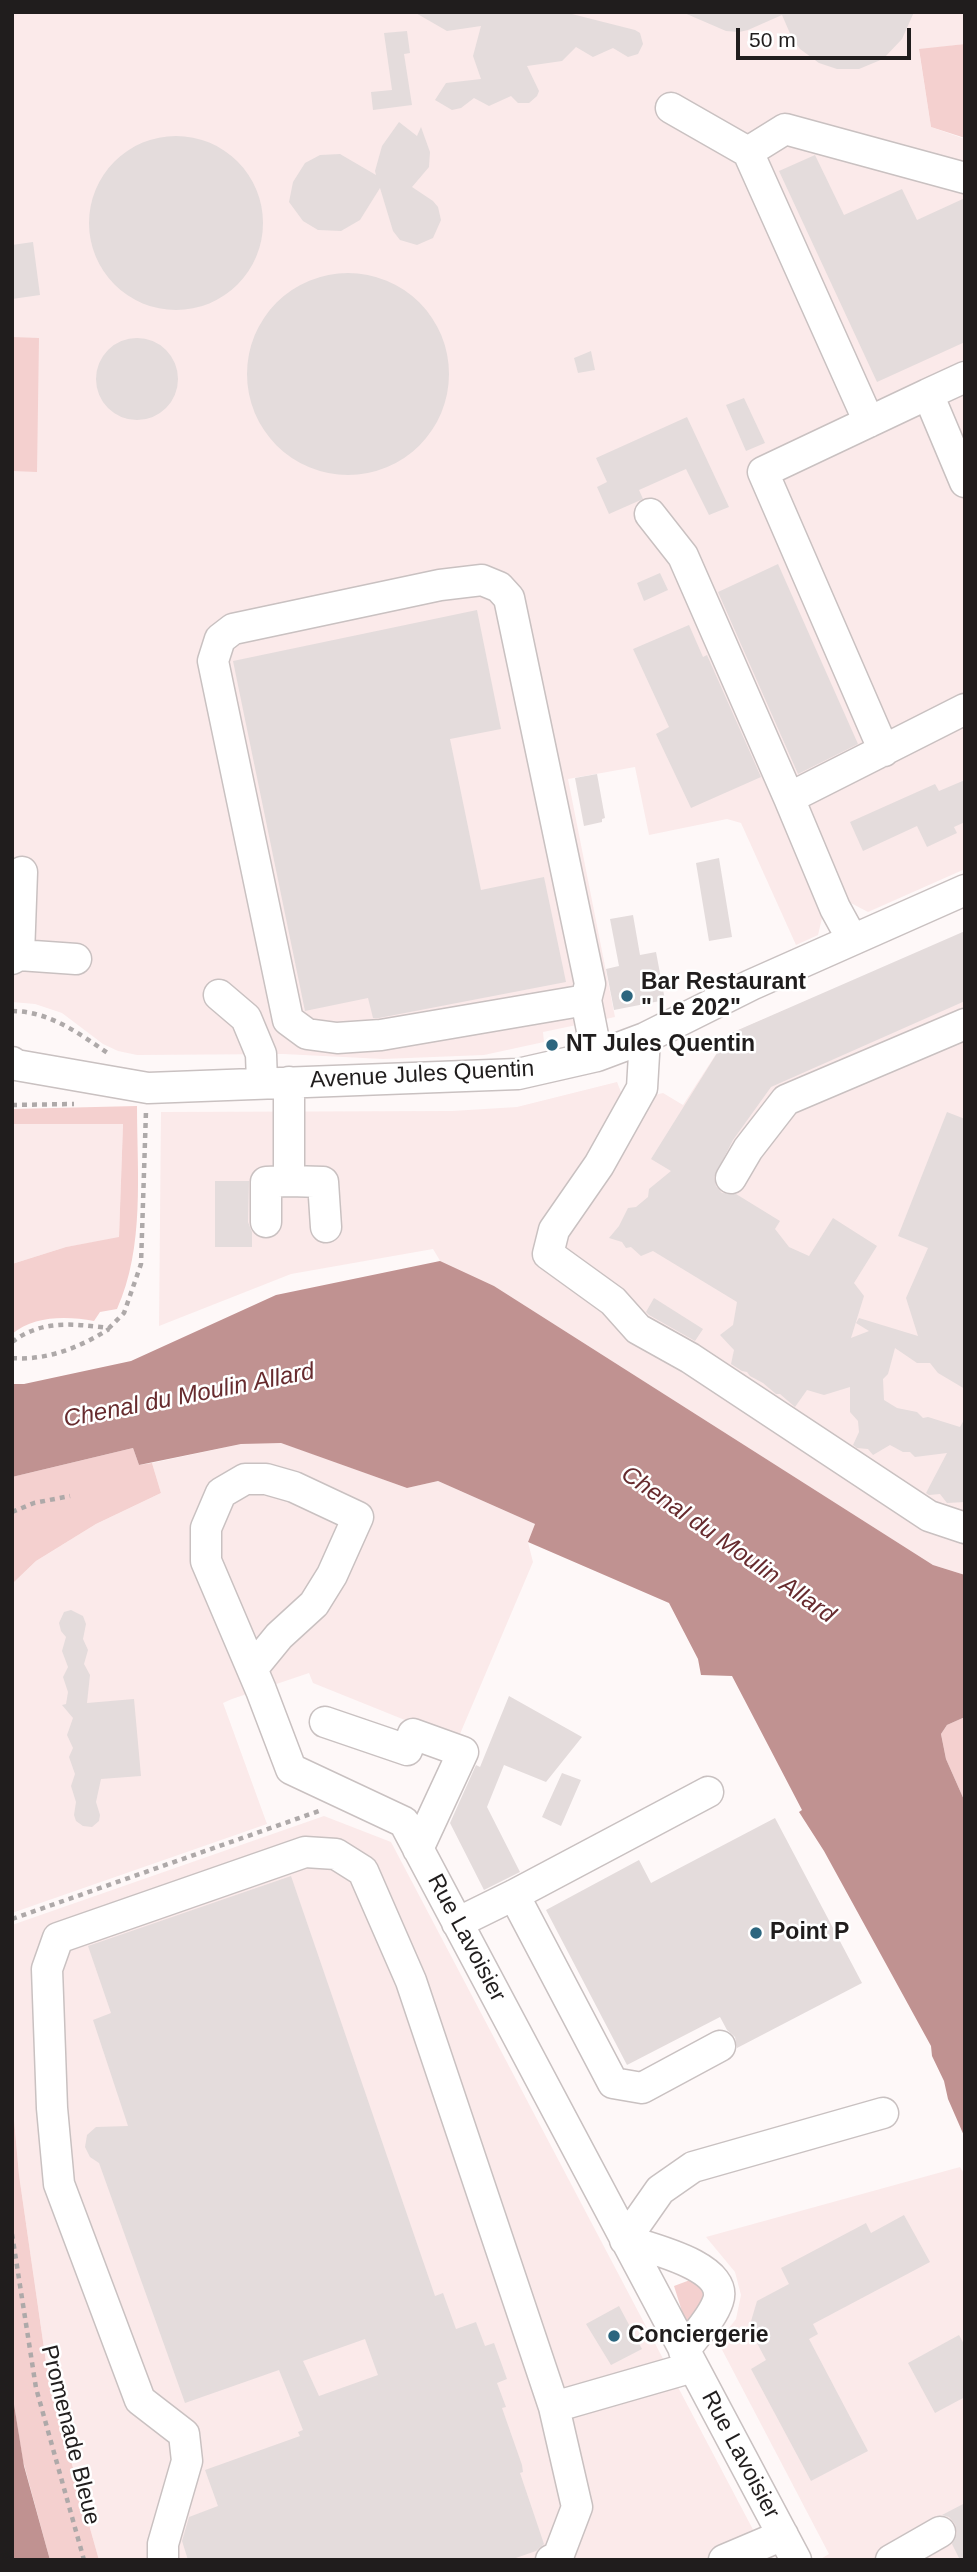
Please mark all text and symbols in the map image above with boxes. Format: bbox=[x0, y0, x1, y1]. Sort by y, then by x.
scale bar bbox=[739, 14, 914, 58]
text: 50 m bbox=[749, 28, 796, 51]
place label: Bar Restaurant " Le 202" bbox=[641, 969, 806, 1023]
marker: Bar Restaurant " Le 202" bbox=[619, 988, 635, 1004]
place label: NT Jules Quentin bbox=[566, 1031, 755, 1059]
marker: NT Jules Quentin bbox=[544, 1037, 560, 1053]
street label: Avenue Jules Quentin bbox=[309, 1055, 535, 1095]
water label: Chenal du Moulin Allard bbox=[61, 1358, 317, 1434]
water label: Chenal du Moulin Allard bbox=[615, 1460, 841, 1630]
street label: Rue Lavoisier bbox=[421, 1869, 511, 2007]
place label: Point P bbox=[770, 1919, 849, 1947]
marker: Point P bbox=[748, 1925, 764, 1941]
place label: Conciergerie bbox=[628, 2322, 769, 2350]
marker: Conciergerie bbox=[606, 2328, 622, 2344]
street label: Promenade Bleue bbox=[34, 2342, 106, 2528]
street label: Rue Lavoisier bbox=[695, 2386, 785, 2524]

